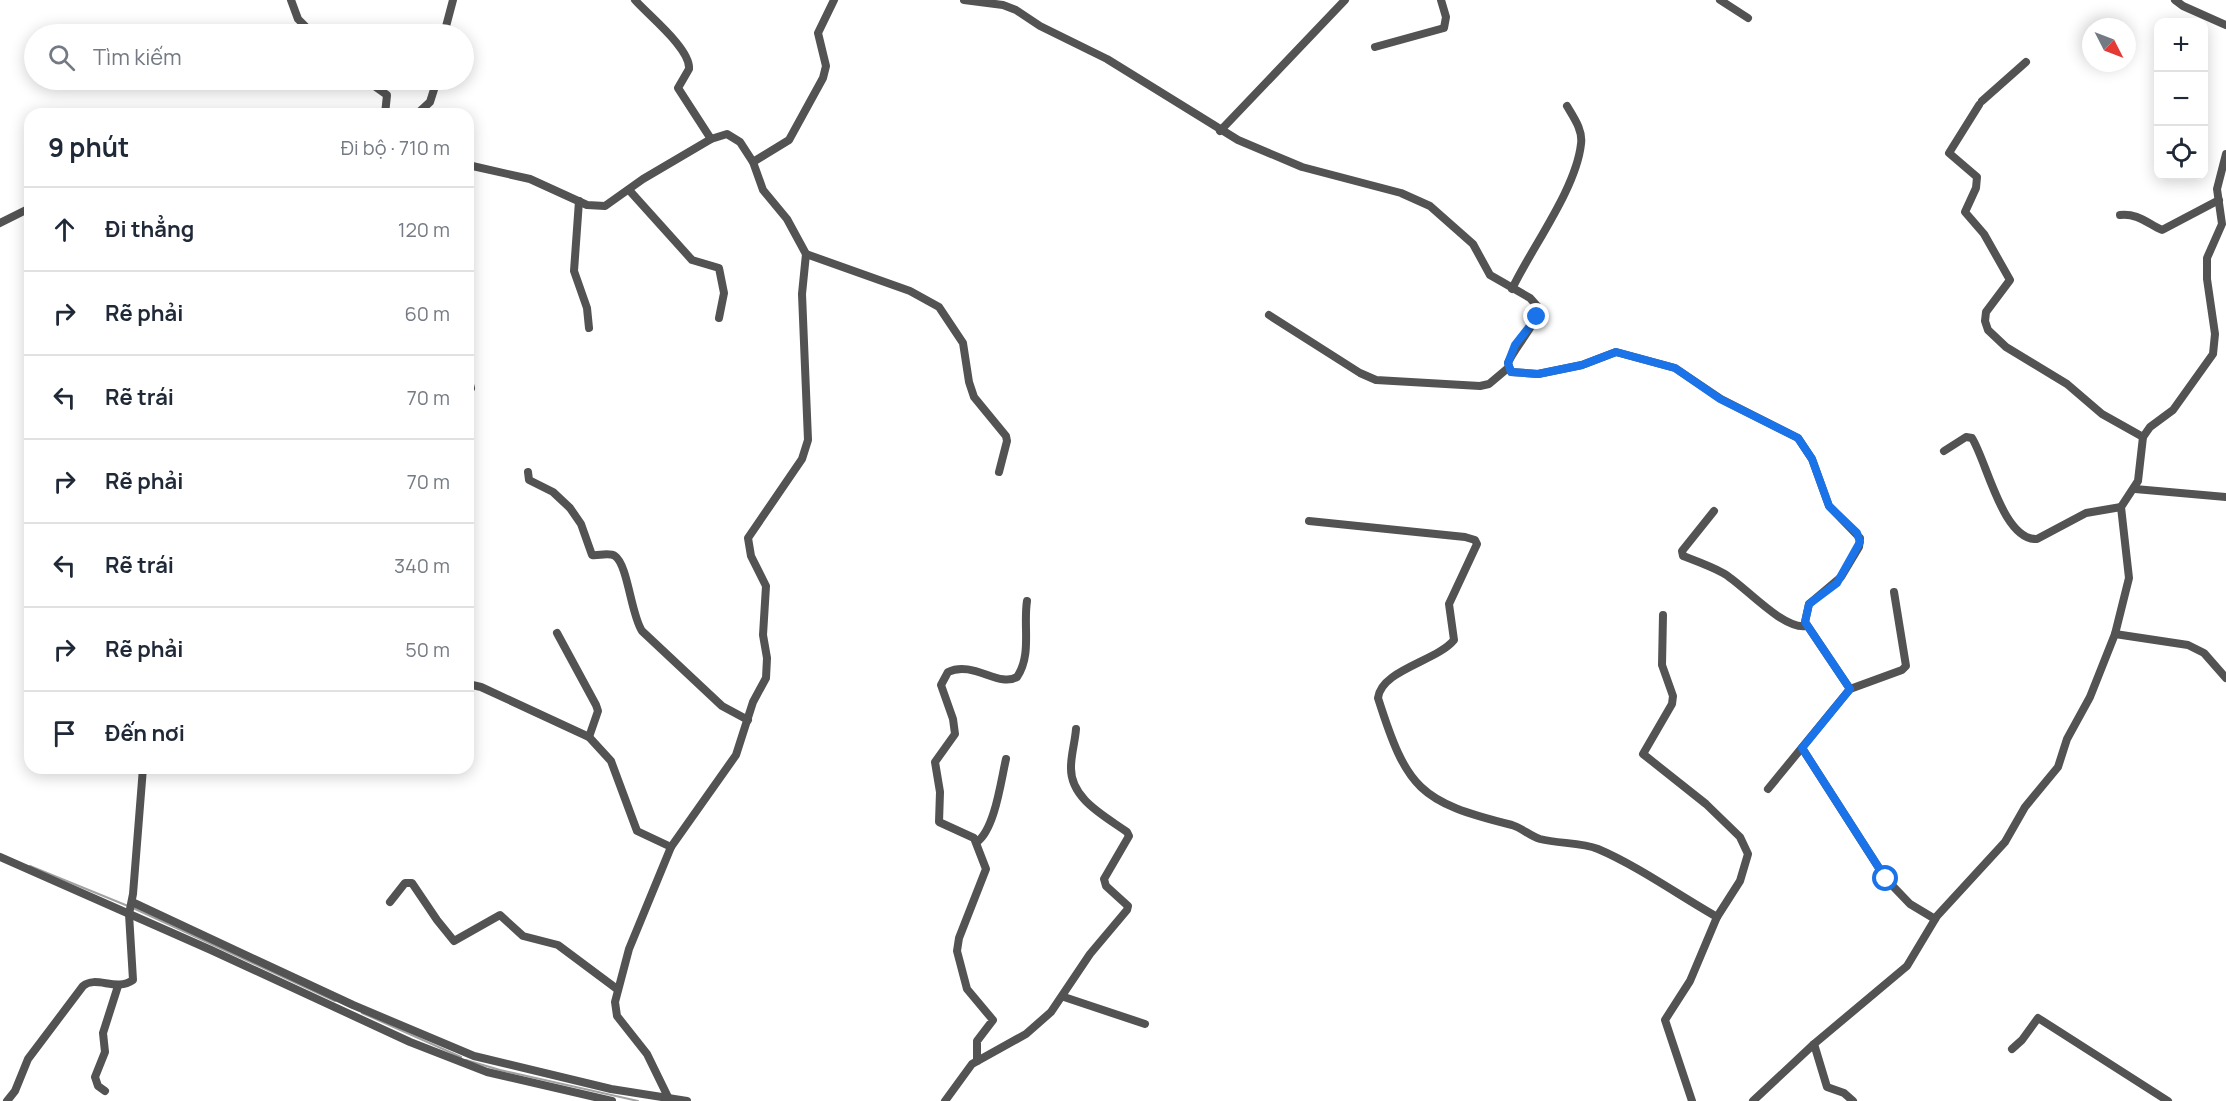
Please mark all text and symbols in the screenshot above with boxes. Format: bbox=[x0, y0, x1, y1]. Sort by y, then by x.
north arrow bbox=[2082, 18, 2136, 72]
map controls bbox=[2154, 18, 2208, 180]
button: + bbox=[2154, 18, 2208, 72]
search box bbox=[24, 24, 474, 90]
icon: search bbox=[45, 41, 78, 74]
text: Tìm kiếm bbox=[93, 42, 182, 72]
button: − bbox=[2154, 72, 2208, 126]
button: locate bbox=[2154, 126, 2208, 180]
text: 9 phút bbox=[48, 129, 129, 165]
text: Đi bộ · 710 m bbox=[341, 134, 450, 161]
icon: ahead bbox=[48, 213, 81, 246]
text: Đi thẳng bbox=[105, 214, 194, 244]
text: 120 m bbox=[398, 216, 450, 243]
icon: right bbox=[48, 297, 81, 330]
text: Rẽ phải bbox=[105, 298, 183, 328]
text: 60 m bbox=[404, 300, 450, 327]
route end bbox=[1523, 303, 1549, 329]
icon: left bbox=[48, 381, 81, 414]
text: Rẽ trái bbox=[105, 382, 174, 412]
text: 70 m bbox=[407, 384, 450, 411]
icon: right bbox=[48, 465, 81, 498]
text: Rẽ phải bbox=[105, 466, 183, 496]
text: 70 m bbox=[407, 468, 450, 495]
icon: left bbox=[48, 549, 81, 582]
text: Rẽ trái bbox=[105, 550, 174, 580]
text: 340 m bbox=[394, 552, 450, 579]
icon: right bbox=[48, 633, 81, 666]
text: Rẽ phải bbox=[105, 634, 183, 664]
text: 50 m bbox=[405, 636, 450, 663]
icon: arrive bbox=[48, 717, 81, 750]
text: Đến nơi bbox=[105, 718, 185, 748]
route start bbox=[1872, 865, 1898, 891]

